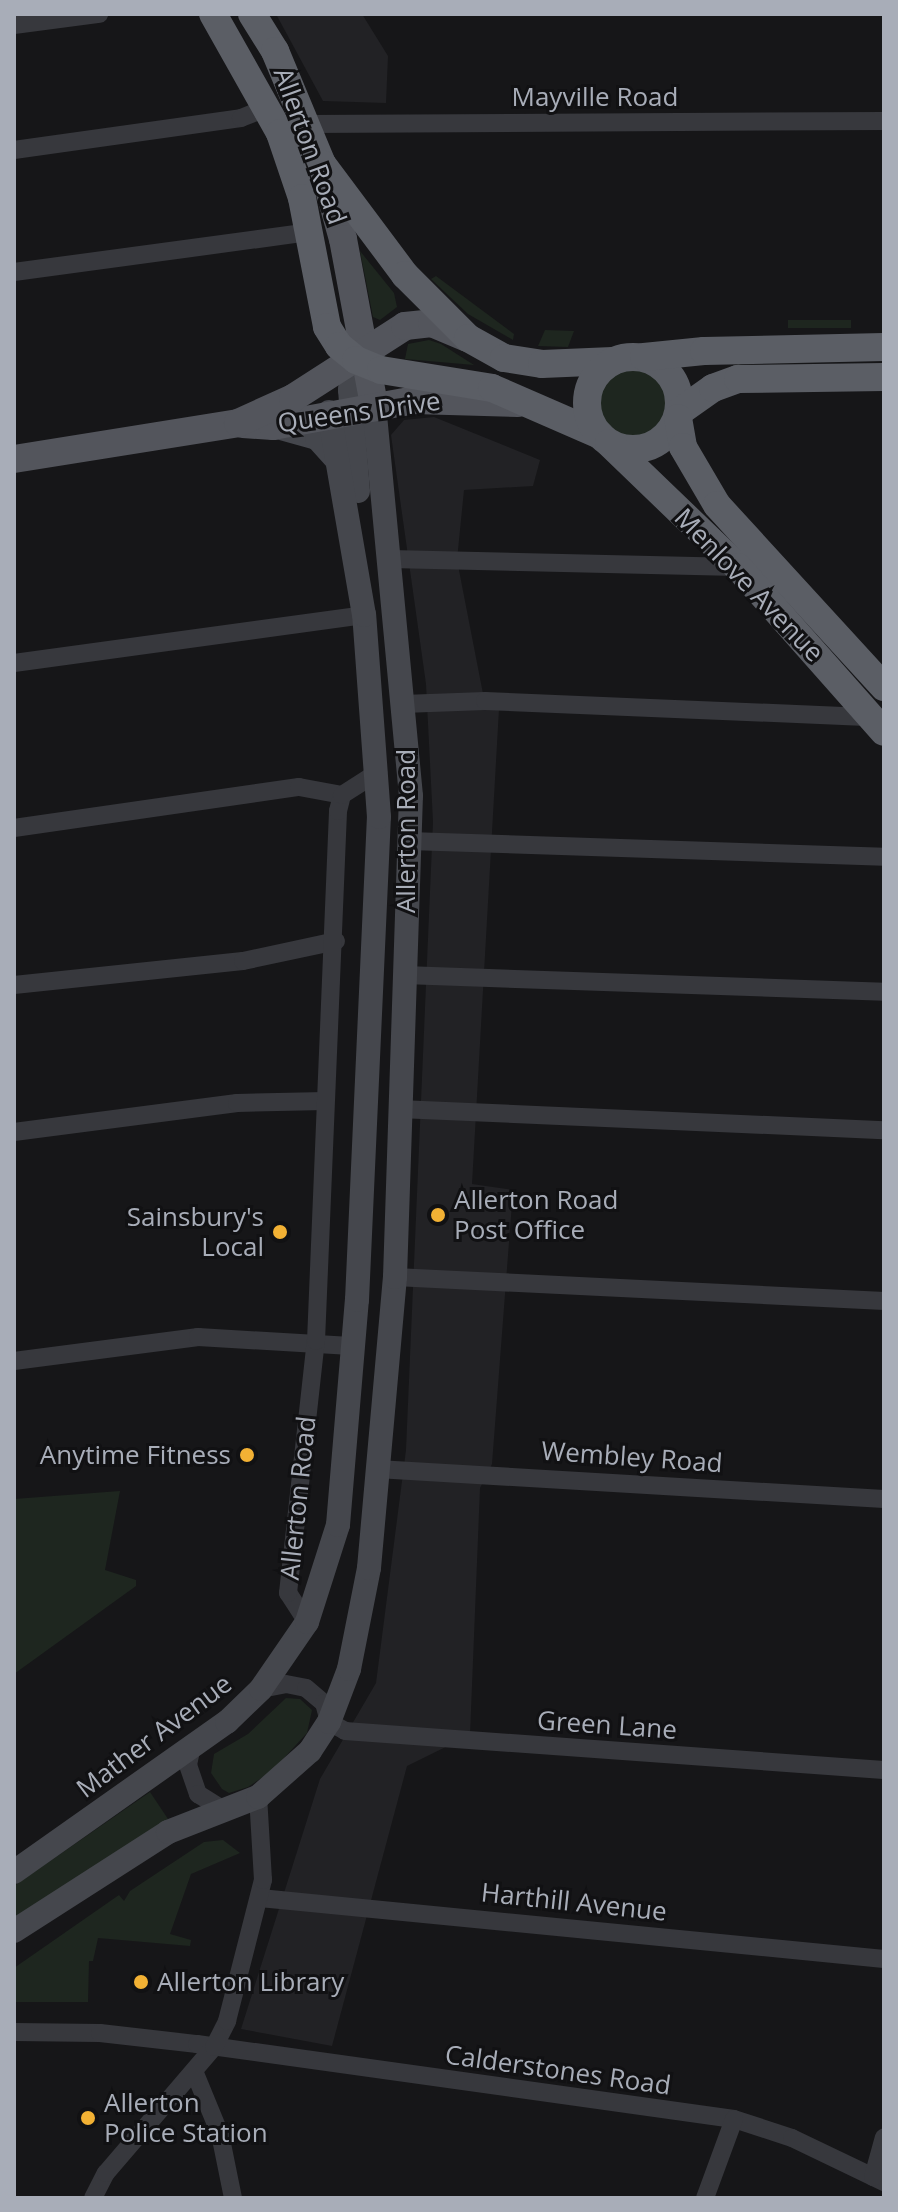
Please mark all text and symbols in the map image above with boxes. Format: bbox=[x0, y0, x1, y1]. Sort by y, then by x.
street label: Allerton Road bbox=[267, 63, 353, 229]
street label: Mayville Road bbox=[512, 81, 678, 113]
street label: Queens Drive bbox=[276, 385, 442, 439]
street label: Menlove Avenue bbox=[668, 502, 830, 668]
street label: Allerton Road bbox=[390, 749, 422, 913]
place label: Allerton Road Post Office bbox=[454, 1184, 618, 1246]
place label: Sainsbury's Local bbox=[127, 1201, 264, 1262]
marker: Allerton Road Post Office bbox=[429, 1206, 447, 1224]
marker: Sainsbury's Local bbox=[271, 1223, 289, 1241]
street label: Allerton Road bbox=[274, 1415, 322, 1581]
street label: Wembley Road bbox=[540, 1435, 724, 1479]
place label: Anytime Fitness bbox=[40, 1439, 231, 1471]
marker: Anytime Fitness bbox=[238, 1446, 256, 1464]
street label: Mather Avenue bbox=[71, 1668, 237, 1804]
street label: Green Lane bbox=[536, 1705, 678, 1745]
street label: Harthill Avenue bbox=[480, 1877, 668, 1927]
place label: Allerton Library bbox=[157, 1966, 344, 1998]
marker: Allerton Library bbox=[132, 1973, 150, 1991]
street label: Calderstones Road bbox=[443, 2039, 673, 2101]
place label: Allerton Police Station bbox=[104, 2087, 268, 2148]
marker: Allerton Police Station bbox=[79, 2109, 97, 2127]

